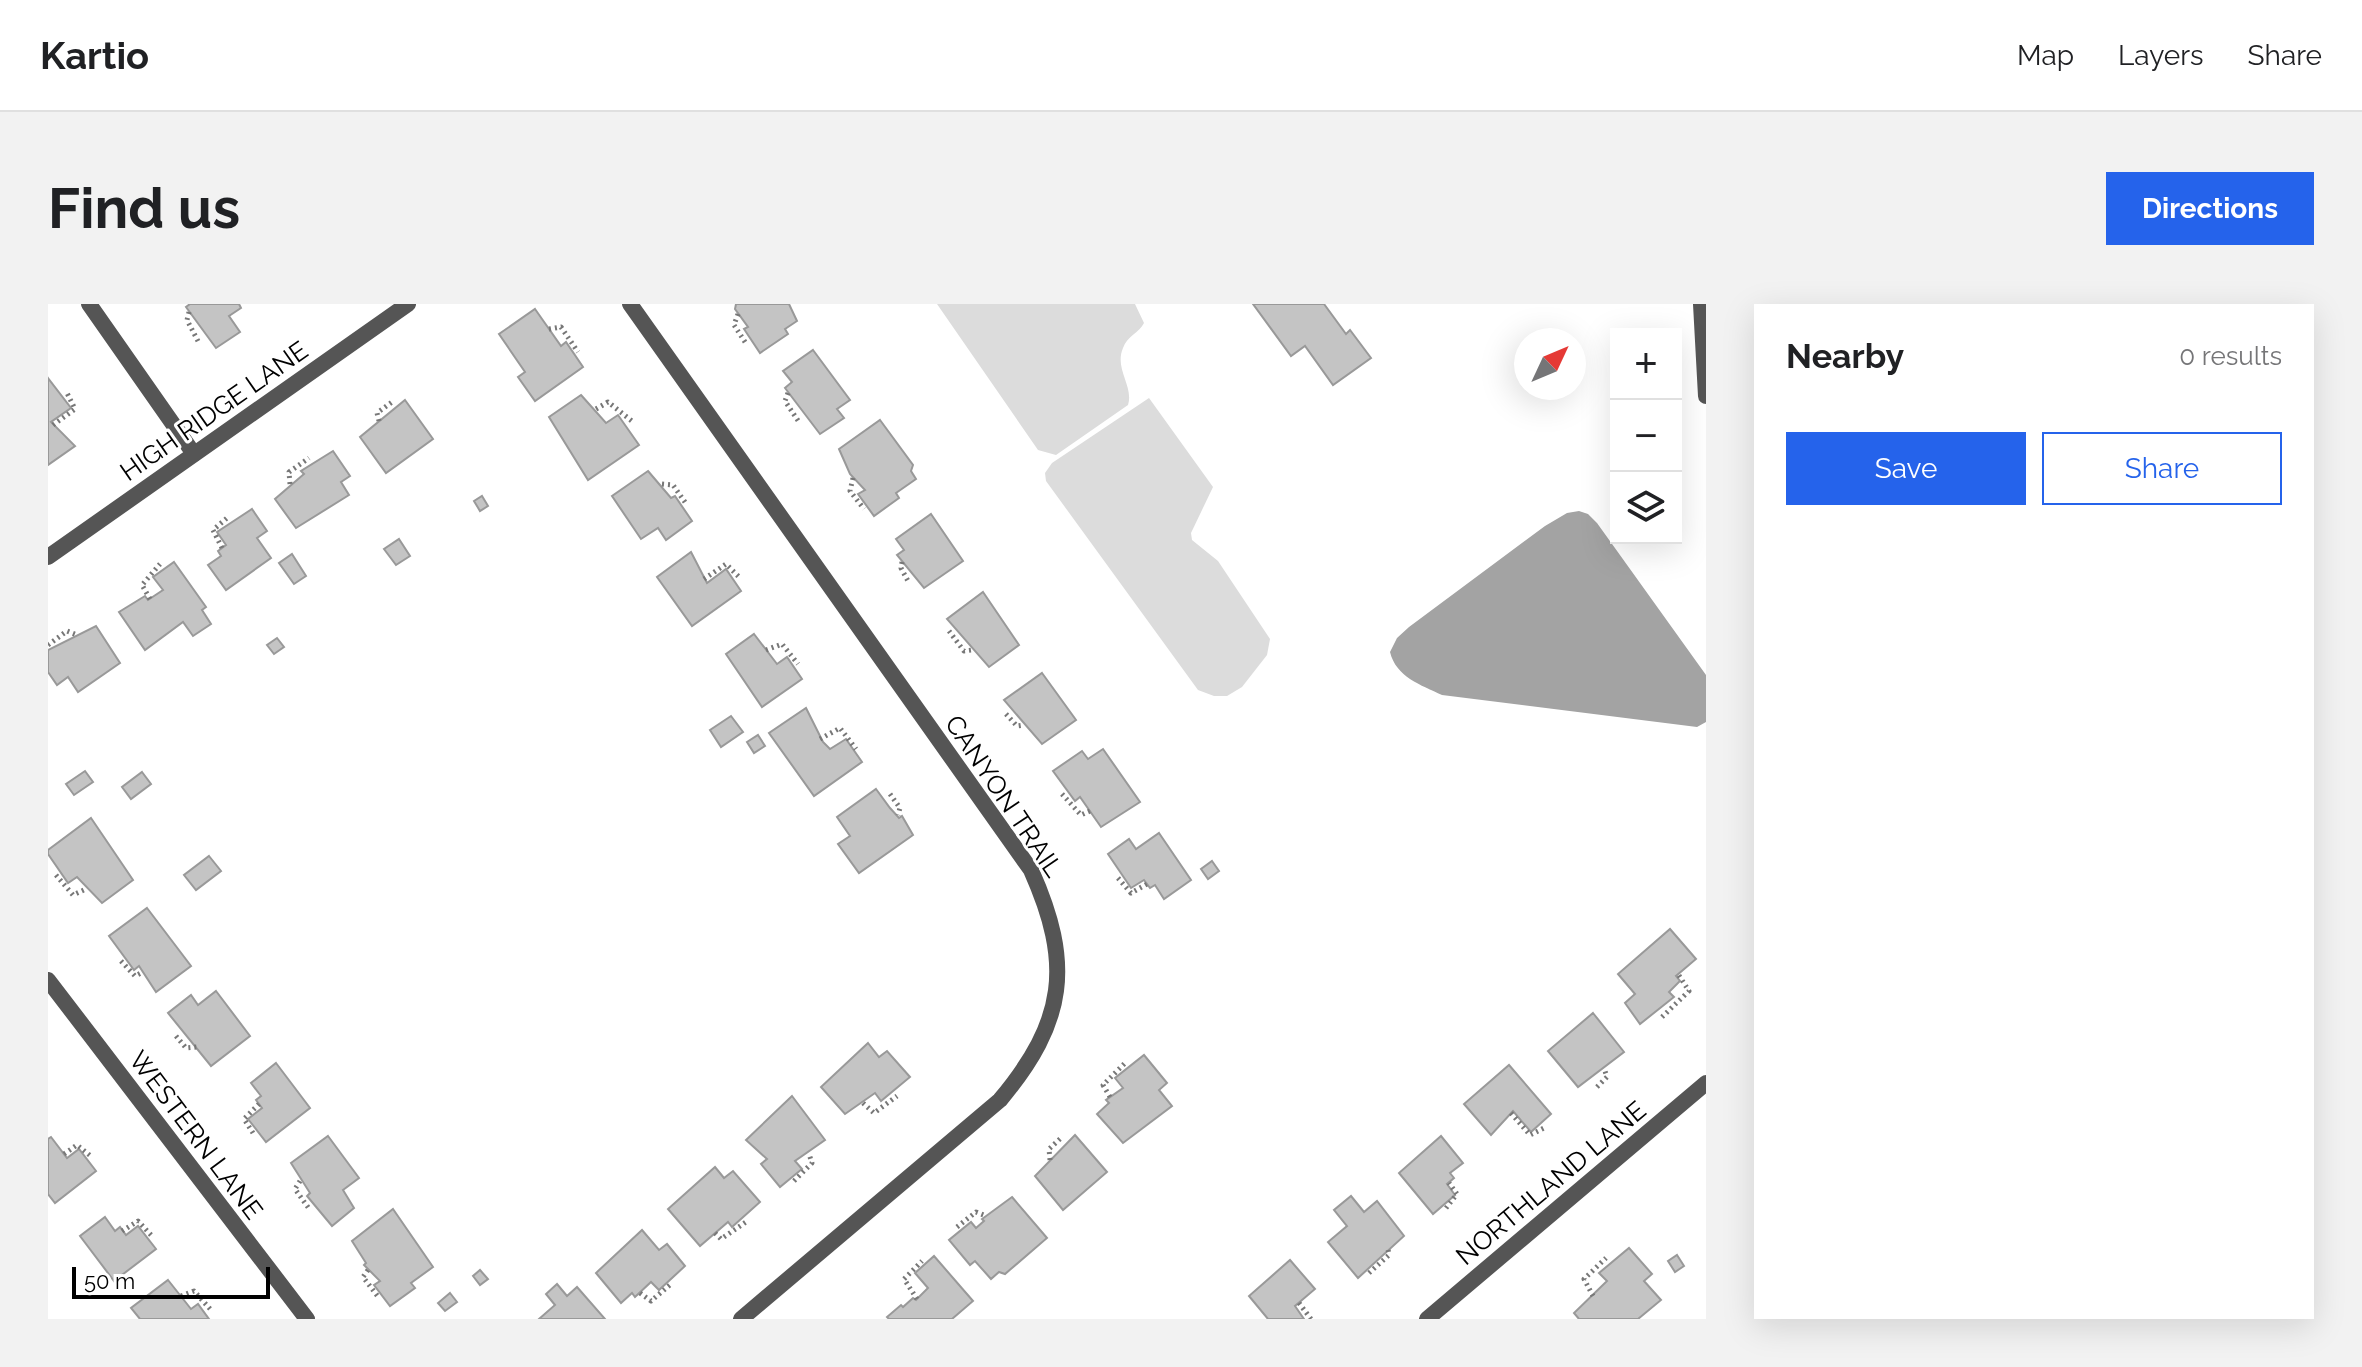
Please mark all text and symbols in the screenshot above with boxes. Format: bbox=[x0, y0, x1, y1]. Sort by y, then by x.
text: Kartio bbox=[40, 33, 149, 78]
text: Map bbox=[2017, 39, 2074, 72]
text: Layers bbox=[2118, 39, 2204, 72]
text: Share bbox=[2248, 39, 2322, 72]
button: Directions bbox=[2106, 172, 2314, 245]
text: Find us bbox=[48, 175, 240, 241]
north arrow bbox=[1514, 328, 1586, 400]
map controls bbox=[1610, 328, 1682, 544]
button: + bbox=[1610, 328, 1682, 400]
street label: HIGH RIDGE LANE bbox=[115, 335, 313, 487]
text: Nearby bbox=[1786, 336, 1904, 376]
text: 0 results bbox=[2179, 341, 2282, 371]
button: − bbox=[1610, 400, 1682, 472]
button: Save bbox=[1786, 432, 2026, 505]
button: Share bbox=[2042, 432, 2282, 505]
button: layers bbox=[1610, 472, 1682, 544]
street label: CANYON TRAIL bbox=[939, 710, 1069, 882]
street label: WESTERN LANE bbox=[123, 1045, 269, 1225]
street label: NORTHLAND LANE bbox=[1450, 1095, 1652, 1271]
scale bar bbox=[72, 1263, 270, 1299]
text: 50 m bbox=[84, 1268, 135, 1294]

